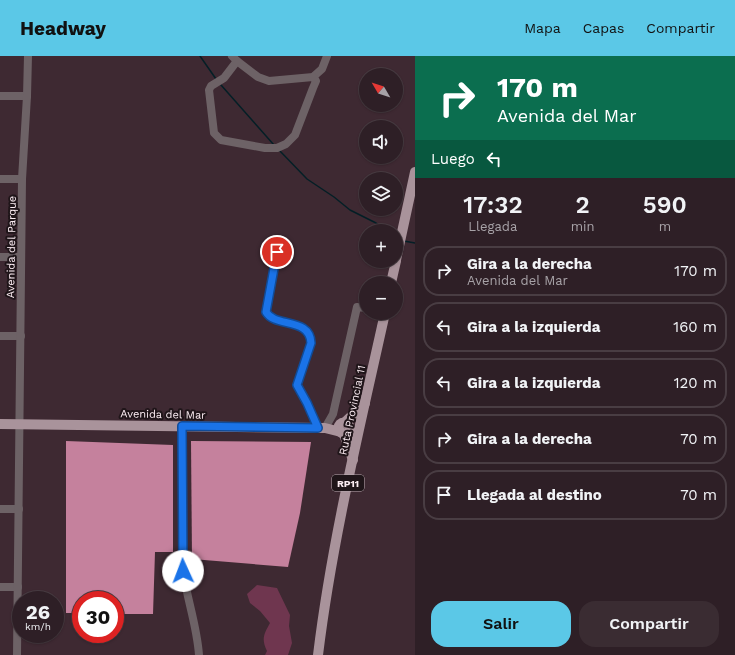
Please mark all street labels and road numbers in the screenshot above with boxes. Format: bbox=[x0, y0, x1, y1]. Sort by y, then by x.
street label: Avenida del Parque bbox=[4, 196, 19, 298]
street label: Ruta Provincial 11 bbox=[337, 364, 368, 456]
street label: Avenida del Mar bbox=[120, 407, 206, 422]
road number: RP11 bbox=[332, 475, 364, 491]

